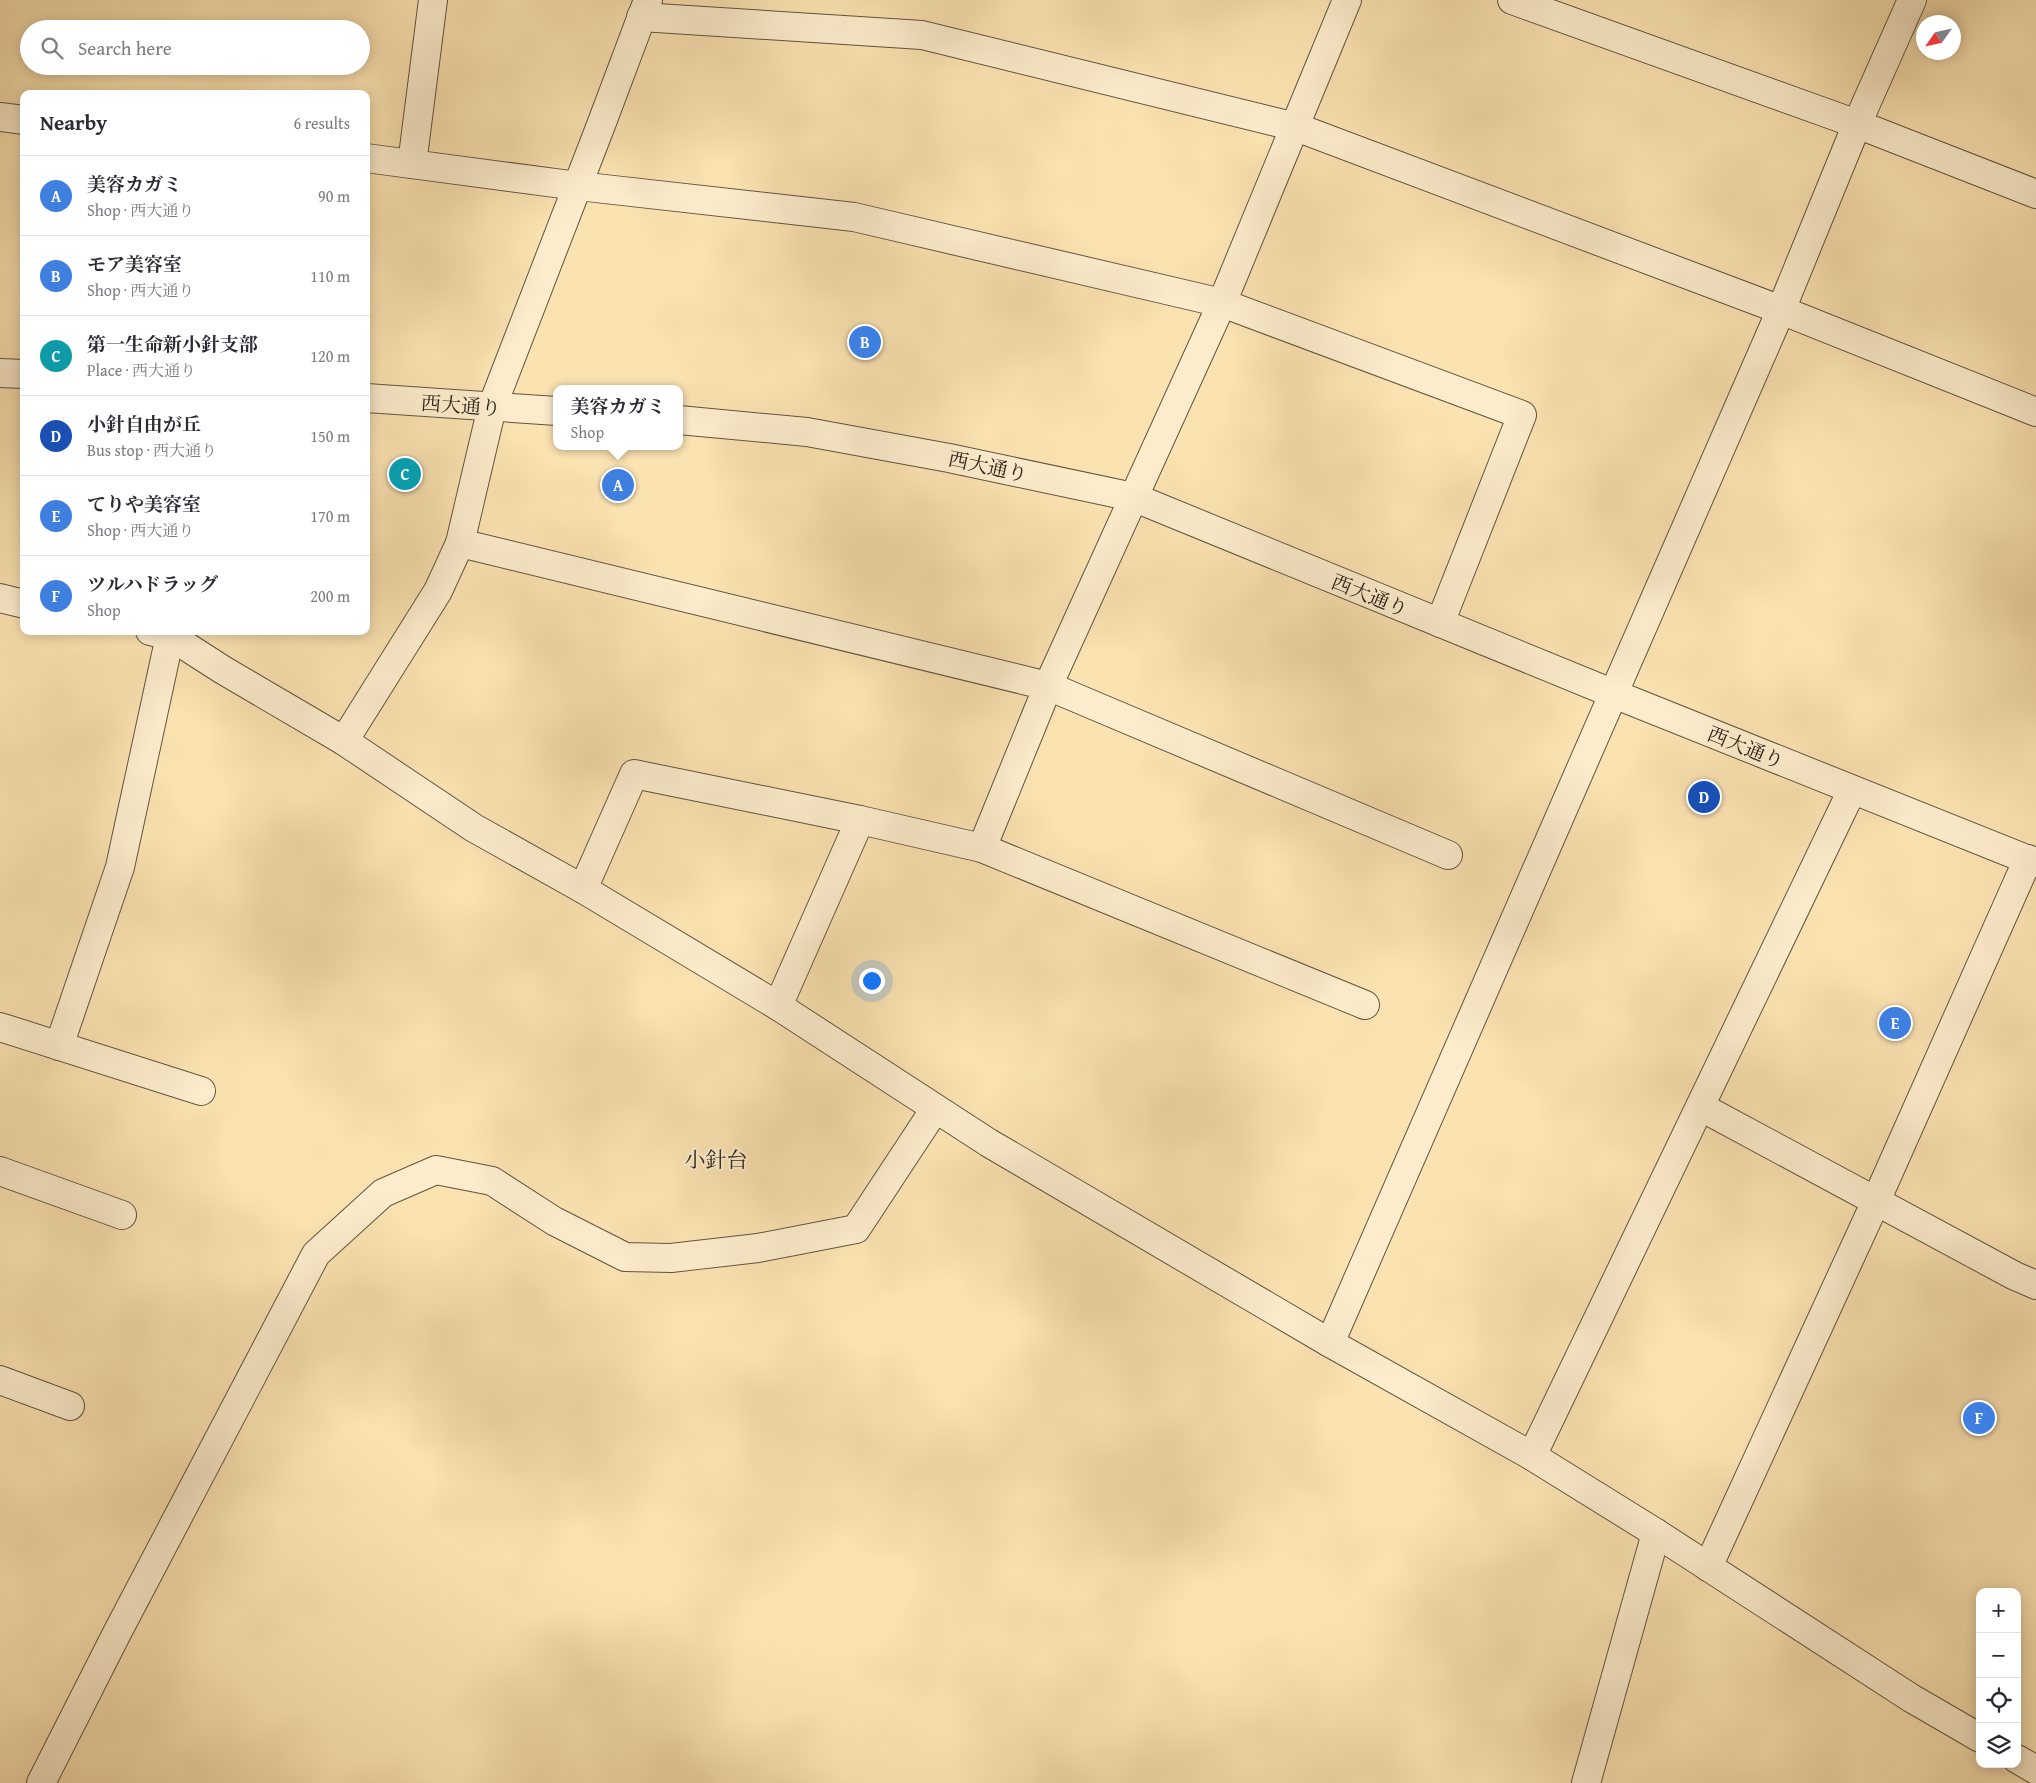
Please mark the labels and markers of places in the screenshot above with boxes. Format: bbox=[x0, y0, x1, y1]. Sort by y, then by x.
pin: B bbox=[849, 323, 881, 361]
pin: C bbox=[389, 455, 421, 493]
pin: A bbox=[602, 466, 634, 504]
pin: D bbox=[1688, 778, 1720, 816]
pin: E bbox=[1879, 1004, 1911, 1042]
pin: F bbox=[1963, 1399, 1995, 1437]

